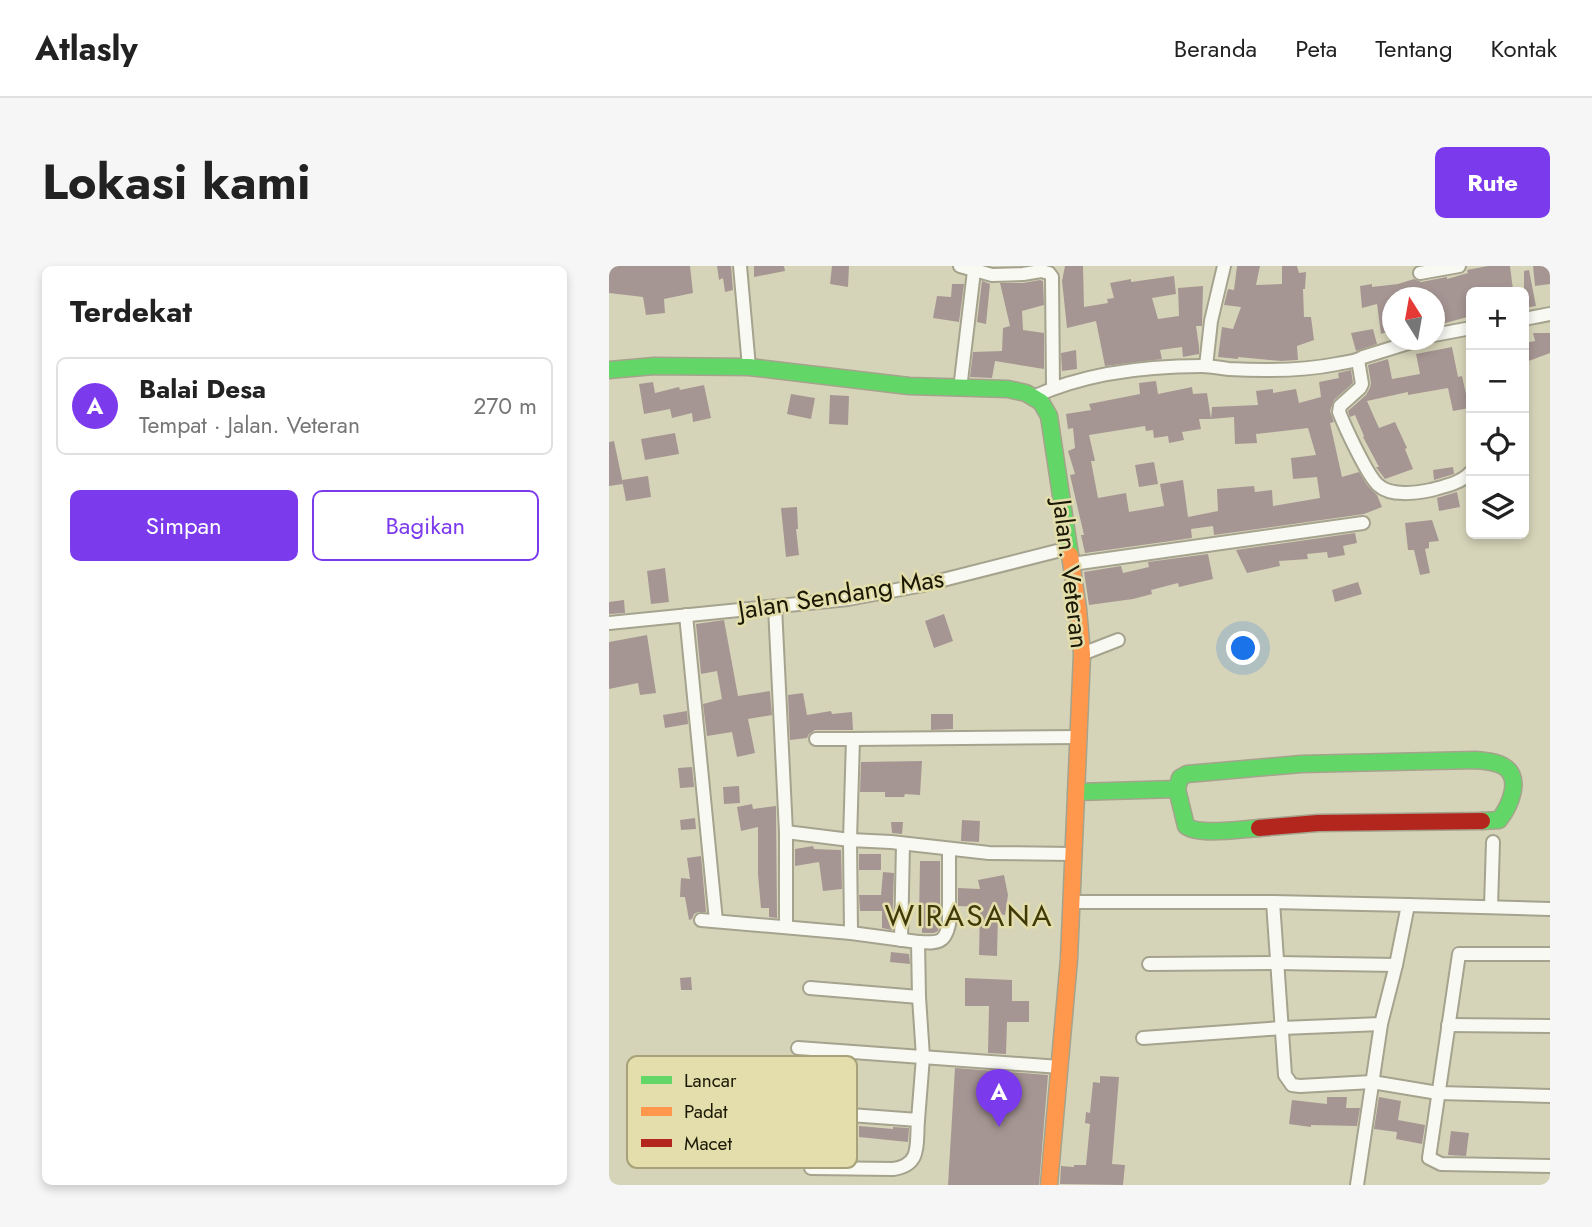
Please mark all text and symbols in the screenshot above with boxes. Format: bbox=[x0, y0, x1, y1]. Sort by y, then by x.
text: Atlasly bbox=[35, 25, 138, 72]
text: Beranda bbox=[1174, 31, 1257, 66]
text: Peta bbox=[1295, 31, 1337, 66]
text: Tentang bbox=[1375, 31, 1453, 66]
text: Kontak bbox=[1491, 31, 1557, 66]
text: Lokasi kami bbox=[42, 147, 310, 217]
button: Rute bbox=[1435, 147, 1550, 218]
north arrow bbox=[1382, 287, 1445, 350]
map controls bbox=[1466, 287, 1529, 539]
button: + bbox=[1466, 287, 1529, 350]
text: Terdekat bbox=[70, 290, 192, 333]
button: − bbox=[1466, 350, 1529, 413]
text: Balai Desa bbox=[139, 370, 266, 408]
text: A bbox=[87, 389, 103, 423]
text: 270 m bbox=[473, 389, 537, 423]
text: Tempat · Jalan. Veteran bbox=[139, 408, 360, 442]
button: locate bbox=[1466, 413, 1529, 476]
button: layers bbox=[1466, 476, 1529, 539]
button: Simpan bbox=[70, 490, 298, 561]
button: Bagikan bbox=[312, 490, 539, 561]
street label: Jalan. Veteran bbox=[1043, 494, 1099, 651]
street label: Jalan Sendang Mas bbox=[733, 559, 947, 629]
your location bbox=[1226, 631, 1260, 665]
district label: WIRASANA bbox=[885, 894, 1053, 937]
legend bbox=[627, 1056, 857, 1168]
text: Lancar bbox=[684, 1067, 737, 1094]
pin: A bbox=[976, 1069, 1022, 1127]
text: Padat bbox=[684, 1098, 728, 1125]
text: Macet bbox=[684, 1130, 732, 1157]

